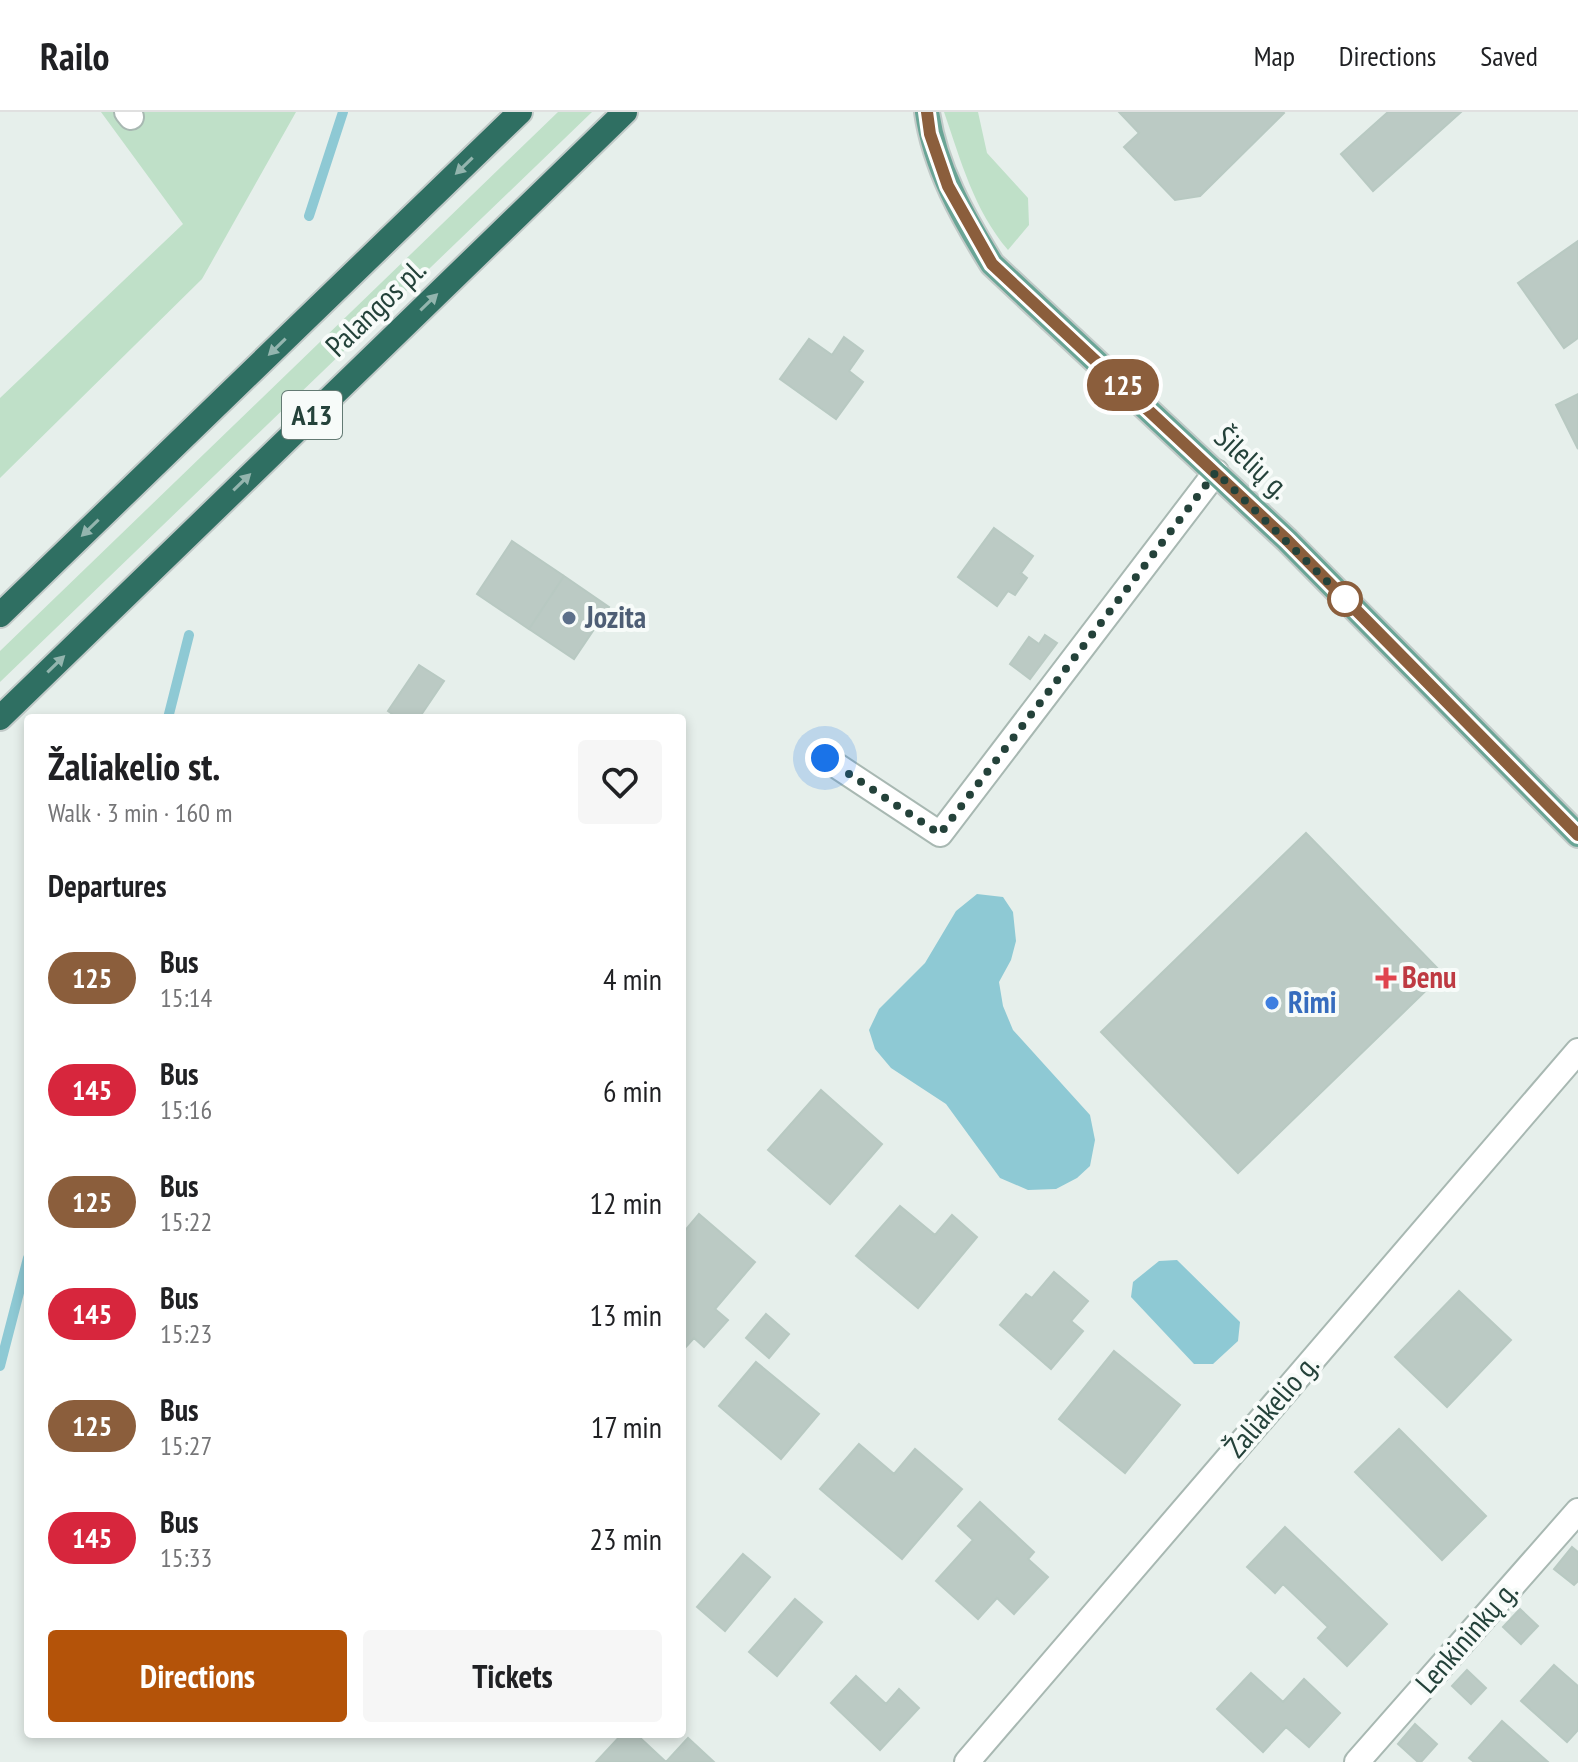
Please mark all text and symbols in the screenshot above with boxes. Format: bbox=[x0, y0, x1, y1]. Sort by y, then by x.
text: Railo bbox=[40, 31, 110, 80]
text: Map bbox=[1254, 37, 1295, 74]
text: Directions bbox=[1339, 37, 1436, 74]
text: Saved bbox=[1480, 37, 1538, 74]
one-way arrow bbox=[455, 157, 474, 175]
street label: Palangos pl. bbox=[317, 250, 433, 364]
one-way arrow bbox=[419, 293, 438, 311]
one-way arrow bbox=[268, 337, 287, 356]
line badge: 125 bbox=[1077, 359, 1169, 411]
text: 125 bbox=[1103, 366, 1143, 403]
road number: A13 bbox=[282, 391, 342, 439]
street label: Šilelių g. bbox=[1207, 417, 1299, 507]
one-way arrow bbox=[232, 474, 251, 492]
one-way arrow bbox=[81, 518, 100, 537]
unlabelled marker bbox=[1328, 582, 1362, 616]
place label: Jozita bbox=[584, 597, 646, 636]
marker: Jozita bbox=[560, 609, 578, 627]
one-way arrow bbox=[46, 655, 65, 674]
your location bbox=[805, 738, 845, 778]
button: heart bbox=[578, 740, 662, 824]
text: Žaliakelio st. bbox=[48, 741, 220, 790]
text: Walk · 3 min · 160 m bbox=[48, 796, 232, 829]
text: Departures bbox=[48, 866, 166, 905]
text: Bus bbox=[160, 942, 199, 981]
place label: Benu bbox=[1402, 957, 1456, 996]
text: 125 bbox=[72, 959, 112, 996]
text: 4 min bbox=[603, 959, 662, 998]
marker: Benu bbox=[1377, 969, 1395, 987]
text: 15:14 bbox=[160, 981, 212, 1014]
place label: Rimi bbox=[1288, 982, 1336, 1021]
marker: Rimi bbox=[1263, 994, 1281, 1012]
text: Bus bbox=[160, 1054, 199, 1093]
text: 145 bbox=[72, 1071, 112, 1108]
text: 6 min bbox=[603, 1071, 662, 1110]
text: 15:16 bbox=[160, 1093, 212, 1126]
text: Bus bbox=[160, 1166, 199, 1205]
text: 125 bbox=[72, 1183, 112, 1220]
text: 12 min bbox=[589, 1183, 662, 1222]
text: 15:22 bbox=[160, 1205, 212, 1238]
text: Bus bbox=[160, 1278, 199, 1317]
text: 145 bbox=[72, 1295, 112, 1332]
text: 13 min bbox=[589, 1295, 662, 1334]
text: 15:23 bbox=[160, 1317, 212, 1350]
street label: Žaliakelio g. bbox=[1215, 1345, 1327, 1465]
text: Bus bbox=[160, 1390, 199, 1429]
text: 125 bbox=[72, 1407, 112, 1444]
text: 17 min bbox=[591, 1407, 662, 1446]
text: 15:27 bbox=[160, 1429, 212, 1462]
text: Bus bbox=[160, 1502, 199, 1541]
text: 145 bbox=[72, 1519, 112, 1556]
text: 23 min bbox=[589, 1519, 662, 1558]
text: 15:33 bbox=[160, 1541, 212, 1574]
street label: Lenkininkų g. bbox=[1406, 1572, 1526, 1701]
button: Directions bbox=[48, 1630, 347, 1722]
button: Tickets bbox=[363, 1630, 662, 1722]

